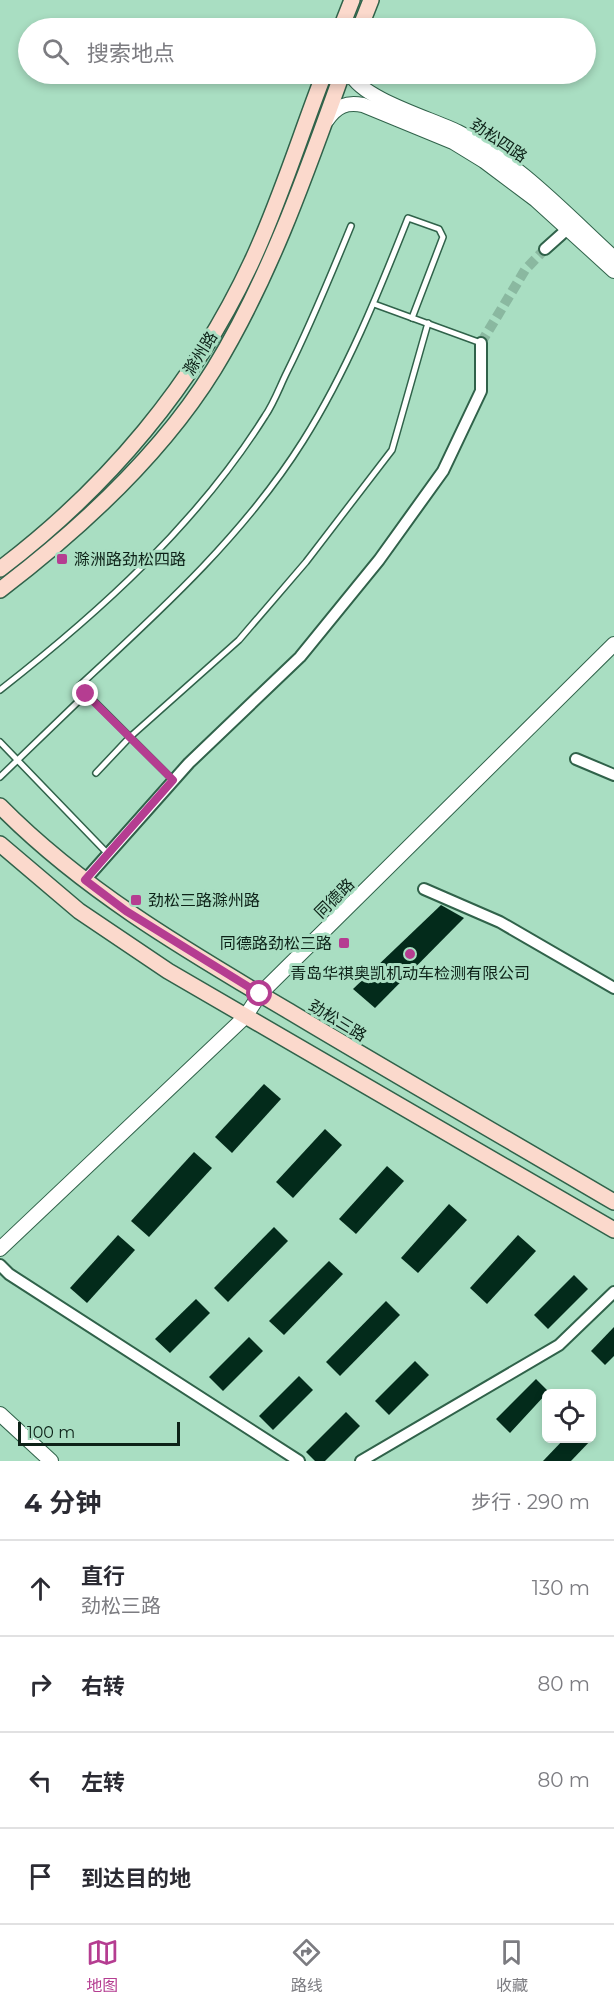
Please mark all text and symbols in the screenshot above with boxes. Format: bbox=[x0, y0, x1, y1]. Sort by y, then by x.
search box bbox=[18, 18, 596, 84]
icon: search bbox=[39, 35, 72, 68]
text: 搜索地点 bbox=[87, 40, 175, 67]
street label: 劲松四路 bbox=[467, 115, 531, 166]
street label: 滁州路 bbox=[180, 328, 221, 379]
place label: 滁洲路劲松四路 bbox=[74, 550, 186, 569]
marker: 滁洲路劲松四路 bbox=[55, 552, 69, 566]
route end bbox=[72, 680, 98, 706]
street label: 同德路 bbox=[311, 875, 358, 922]
place label: 劲松三路滁州路 bbox=[148, 891, 260, 910]
marker: 劲松三路滁州路 bbox=[129, 893, 143, 907]
place label: 同德路劲松三路 bbox=[220, 934, 332, 953]
marker: 同德路劲松三路 bbox=[337, 936, 351, 950]
marker: 青岛华祺奥凯机动车检测有限公司 bbox=[403, 947, 417, 961]
place label: 青岛华祺奥凯机动车检测有限公司 bbox=[290, 964, 530, 983]
route start bbox=[246, 980, 272, 1006]
street label: 劲松三路 bbox=[305, 996, 370, 1045]
map controls bbox=[542, 1389, 596, 1443]
button: locate bbox=[542, 1389, 596, 1443]
scale bar bbox=[18, 1419, 180, 1446]
text: 100 m bbox=[27, 1423, 75, 1442]
text: 4 分钟 bbox=[24, 1487, 101, 1519]
text: 步行 · 290 m bbox=[471, 1490, 590, 1514]
text: 直行 bbox=[81, 1563, 125, 1590]
icon: ahead bbox=[24, 1572, 57, 1605]
text: 130 m bbox=[532, 1576, 590, 1600]
text: 劲松三路 bbox=[81, 1594, 161, 1618]
icon: right bbox=[24, 1668, 57, 1701]
text: 80 m bbox=[538, 1672, 590, 1696]
text: 右转 bbox=[81, 1673, 125, 1700]
icon: left bbox=[24, 1764, 57, 1797]
text: 80 m bbox=[538, 1768, 590, 1792]
text: 左转 bbox=[81, 1769, 125, 1796]
icon: arrive bbox=[24, 1860, 57, 1893]
text: 到达目的地 bbox=[81, 1865, 191, 1892]
tab: 地图 bbox=[86, 1936, 119, 1996]
tab: 路线 bbox=[290, 1936, 323, 1996]
tab: 收藏 bbox=[495, 1936, 528, 1996]

